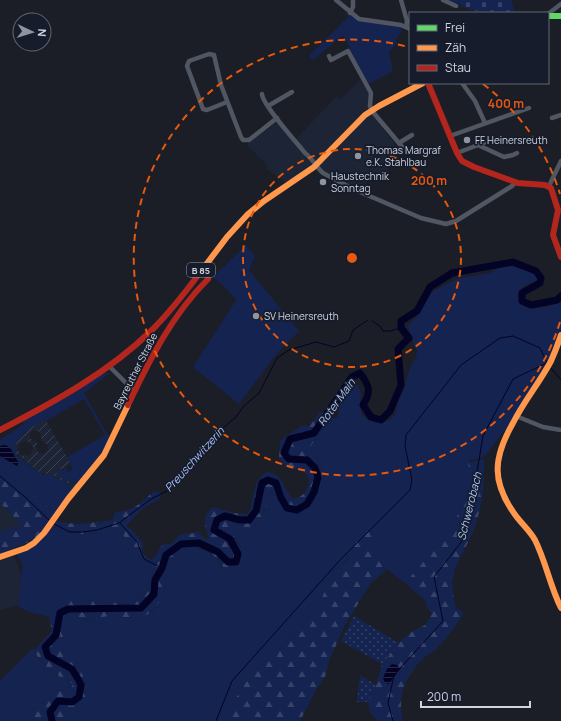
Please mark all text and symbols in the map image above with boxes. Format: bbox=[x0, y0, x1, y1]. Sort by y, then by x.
north arrow bbox=[12, 12, 52, 52]
legend bbox=[409, 12, 549, 84]
text: Frei bbox=[445, 19, 465, 36]
text: N bbox=[35, 28, 50, 37]
text: Zäh bbox=[445, 39, 466, 56]
text: Stau bbox=[445, 59, 471, 76]
text: 400 m bbox=[488, 95, 524, 112]
place label: FF Heinersreuth bbox=[475, 133, 548, 147]
marker: FF Heinersreuth bbox=[462, 135, 472, 145]
place label: Thomas Margraf e.K. Stahlbau bbox=[366, 143, 441, 169]
marker: Thomas Margraf e.K. Stahlbau bbox=[353, 151, 363, 161]
place label: Haustechnik Sonntag bbox=[331, 169, 390, 195]
text: 200 m bbox=[411, 172, 447, 189]
marker: Haustechnik Sonntag bbox=[318, 177, 328, 187]
centre of rings bbox=[345, 251, 359, 265]
road number: B 85 bbox=[187, 263, 215, 277]
place label: SV Heinersreuth bbox=[264, 309, 339, 323]
marker: SV Heinersreuth bbox=[251, 311, 261, 321]
street label: Bayreuther Straße bbox=[110, 330, 160, 412]
water label: Roter Main bbox=[314, 375, 358, 429]
water label: Preuschwitzerin bbox=[161, 423, 227, 495]
water label: Schwerobach bbox=[453, 470, 485, 542]
scale bar bbox=[421, 683, 530, 709]
text: 200 m bbox=[427, 688, 461, 705]

